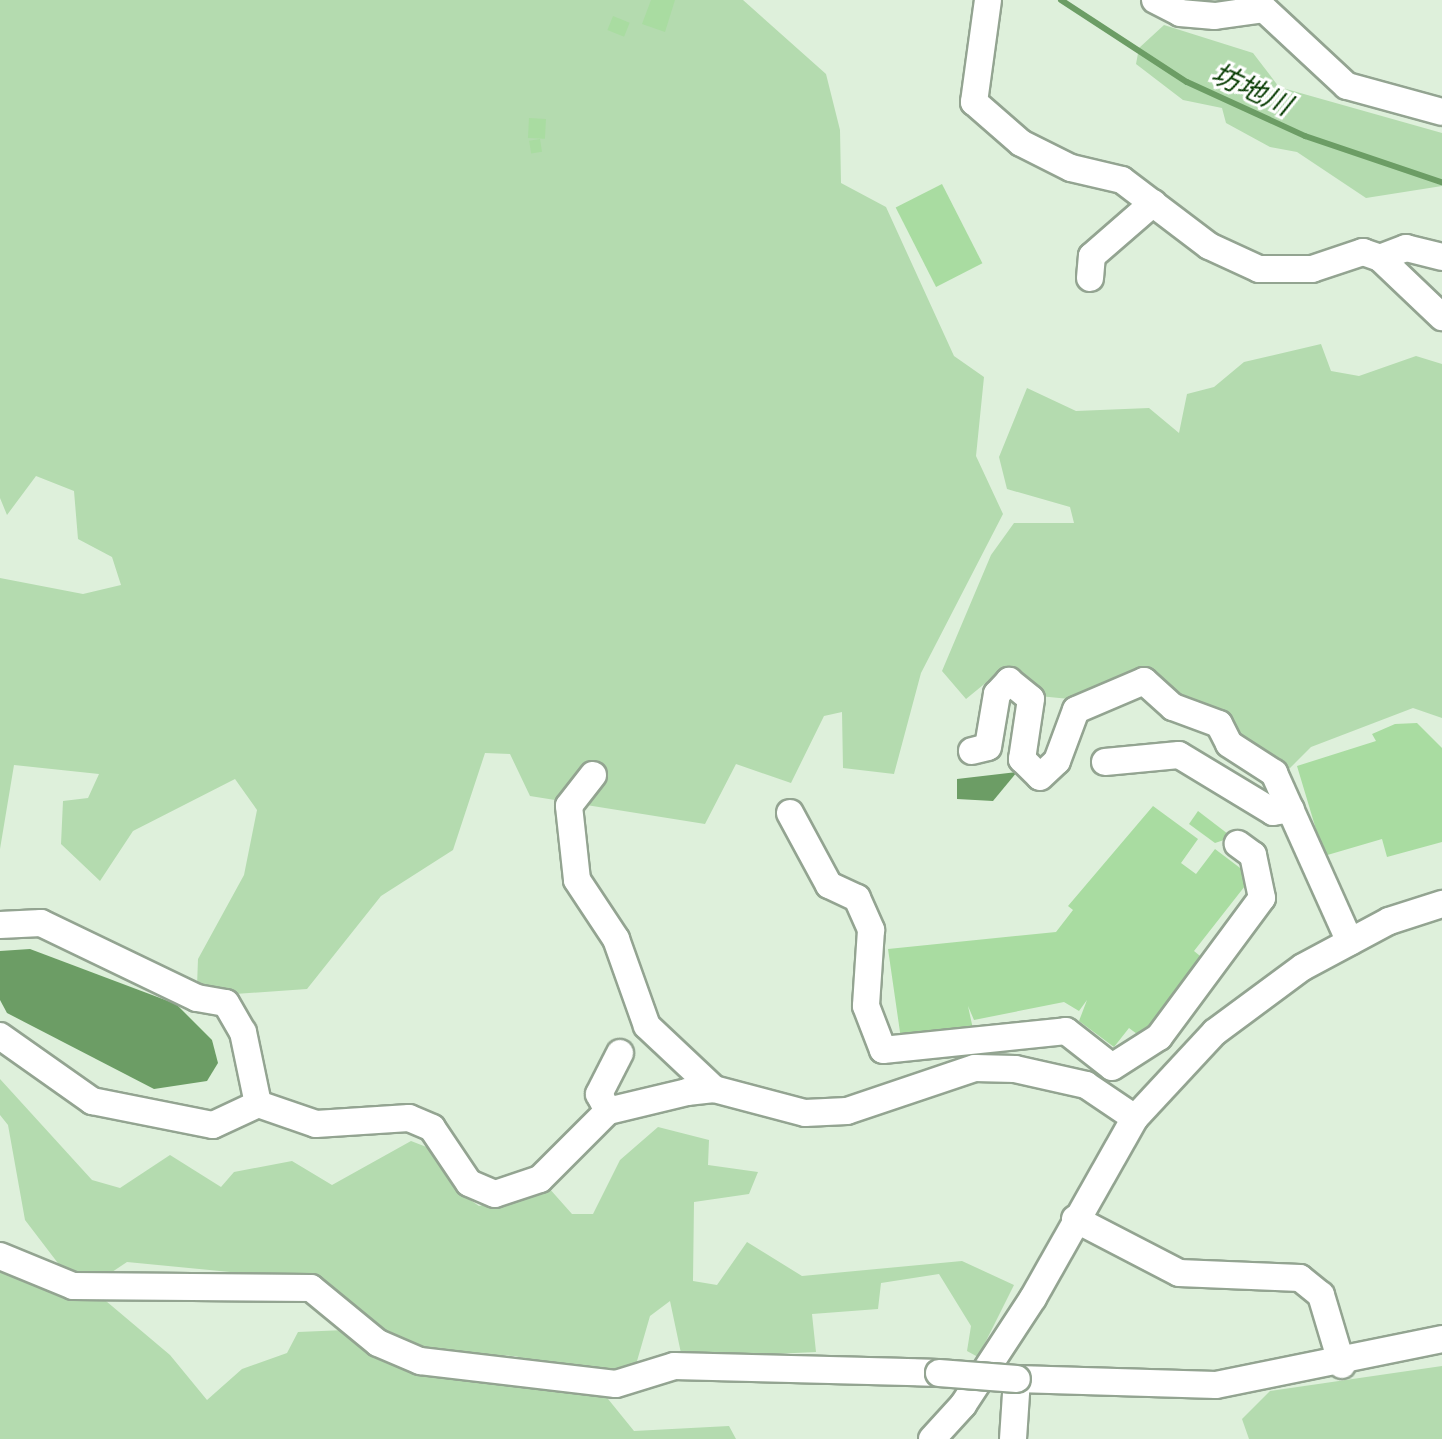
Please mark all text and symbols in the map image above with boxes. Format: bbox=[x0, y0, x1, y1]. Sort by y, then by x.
water label: 坊地川 bbox=[1207, 55, 1297, 121]

